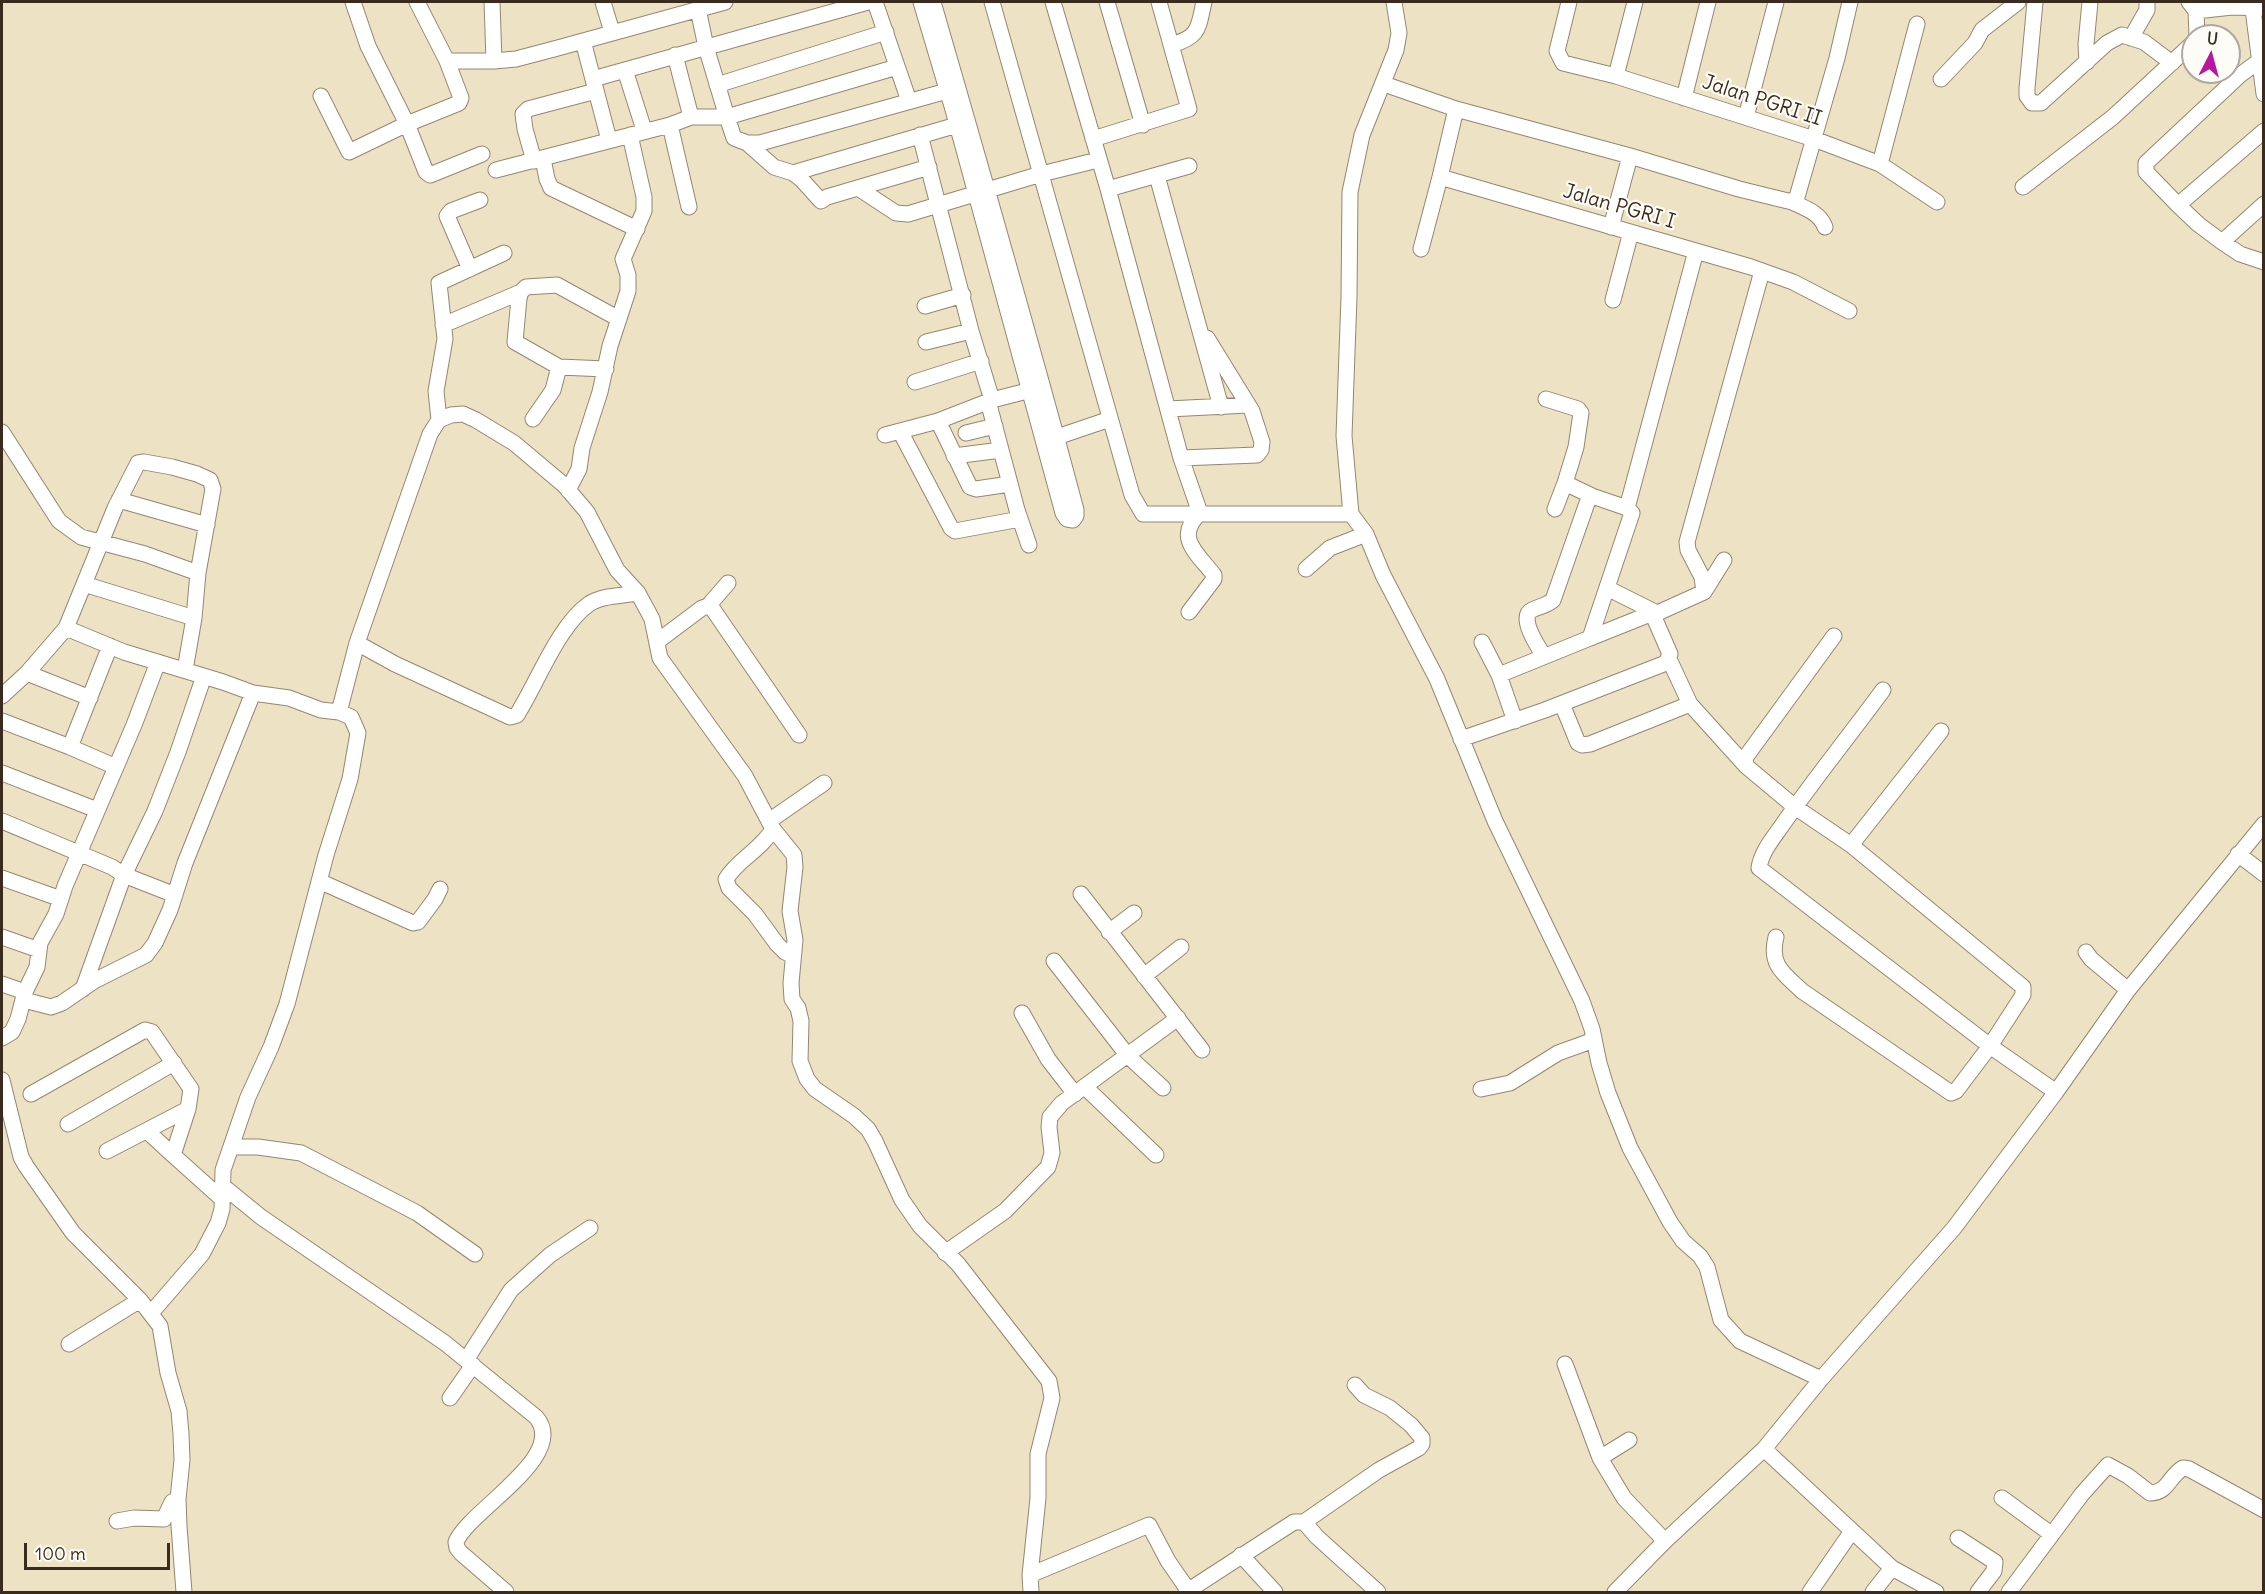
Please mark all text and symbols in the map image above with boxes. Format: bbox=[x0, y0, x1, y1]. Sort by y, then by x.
north arrow bbox=[2181, 24, 2241, 84]
text: U bbox=[2206, 28, 2219, 49]
street label: Jalan PGRI II bbox=[1699, 70, 1825, 132]
street label: Jalan PGRI I bbox=[1560, 180, 1678, 234]
scale bar bbox=[27, 1531, 172, 1569]
text: 100 m bbox=[35, 1542, 86, 1565]

